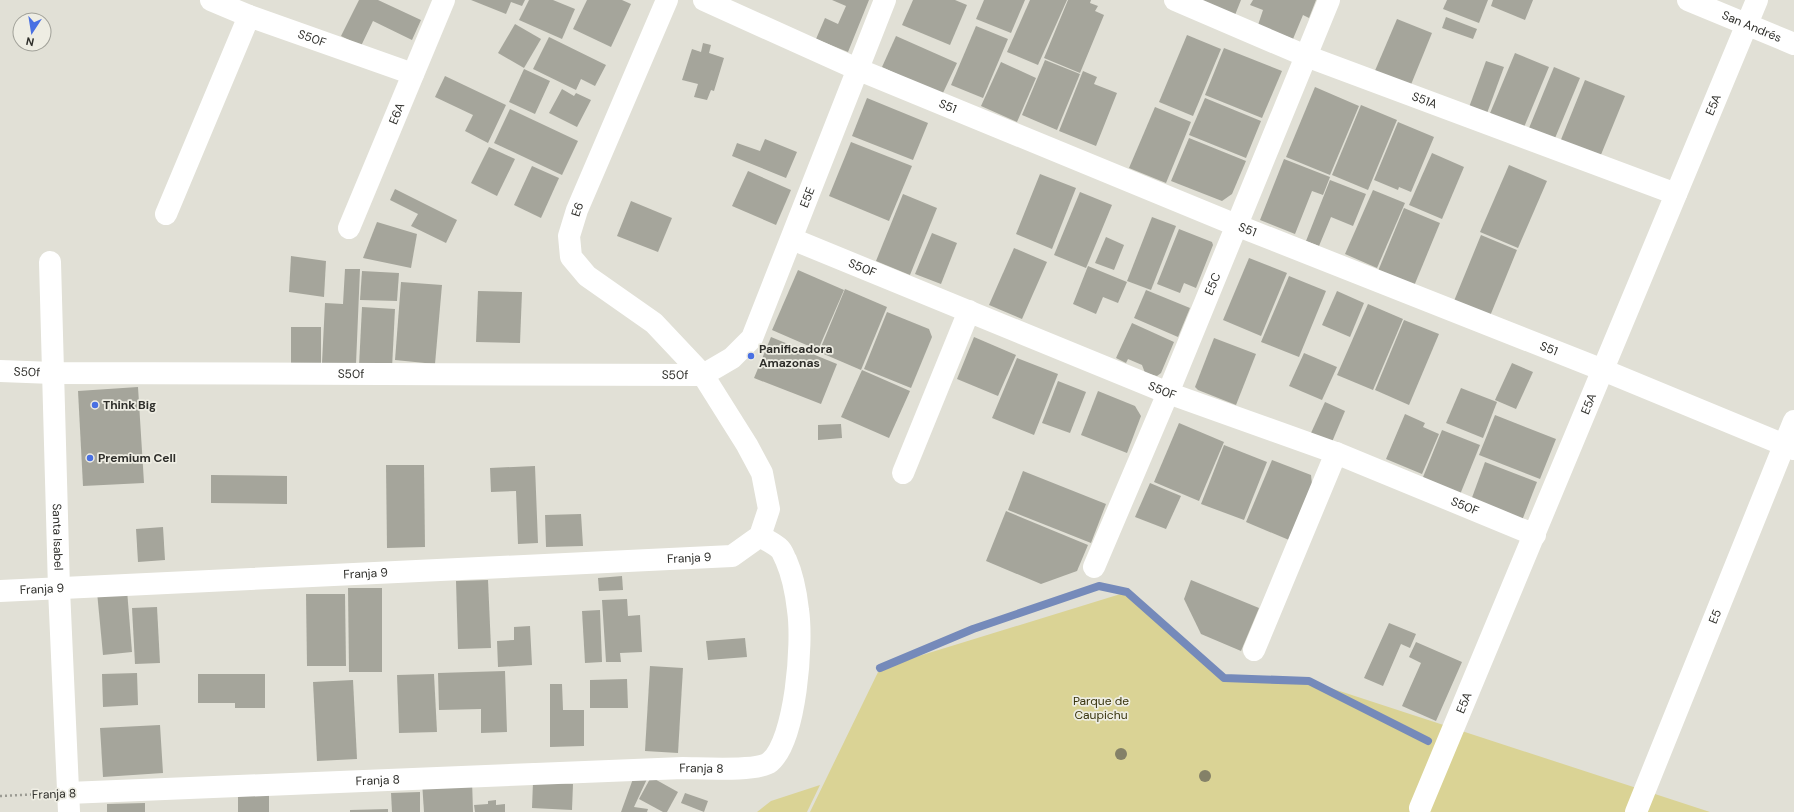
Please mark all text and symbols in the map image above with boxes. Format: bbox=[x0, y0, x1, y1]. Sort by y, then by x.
street label: San Andrés bbox=[1720, 7, 1784, 46]
north arrow bbox=[12, 12, 52, 52]
street label: S50F bbox=[296, 26, 329, 51]
text: N bbox=[25, 34, 35, 49]
street label: S51A bbox=[1410, 88, 1440, 112]
street label: E5A bbox=[1702, 92, 1725, 118]
street label: S51 bbox=[936, 96, 959, 117]
street label: E6A bbox=[385, 100, 408, 127]
street label: E5E bbox=[796, 185, 819, 210]
street label: E6 bbox=[567, 200, 587, 218]
street label: S51 bbox=[1236, 219, 1259, 240]
street label: S50F bbox=[846, 255, 879, 281]
street label: E5C bbox=[1201, 270, 1225, 297]
street label: S51 bbox=[1537, 338, 1560, 359]
place label: Panificadora Amazonas bbox=[759, 341, 832, 371]
marker: Panificadora Amazonas bbox=[746, 351, 756, 361]
street label: S50f bbox=[13, 364, 41, 381]
street label: S50f bbox=[338, 366, 364, 382]
street label: S50f bbox=[662, 367, 688, 383]
street label: S50F bbox=[1146, 378, 1179, 403]
street label: E5A bbox=[1577, 391, 1600, 417]
place label: Think Big bbox=[103, 397, 156, 413]
marker: Think Big bbox=[90, 400, 100, 410]
place label: Premium Cell bbox=[98, 450, 176, 466]
marker: Premium Cell bbox=[85, 453, 95, 463]
street label: S50F bbox=[1448, 493, 1482, 519]
street label: Santa Isabel bbox=[49, 503, 66, 571]
street label: Franja 9 bbox=[667, 549, 712, 567]
street label: Franja 9 bbox=[343, 564, 388, 583]
street label: Franja 9 bbox=[19, 580, 65, 598]
street label: E5 bbox=[1705, 607, 1725, 626]
street label: E5A bbox=[1452, 690, 1475, 716]
park label: Parque de Caupichu bbox=[1073, 693, 1129, 723]
street label: Franja 8 bbox=[679, 760, 724, 777]
street label: Franja 8 bbox=[355, 772, 400, 789]
street label: Franja 8 bbox=[32, 785, 76, 803]

